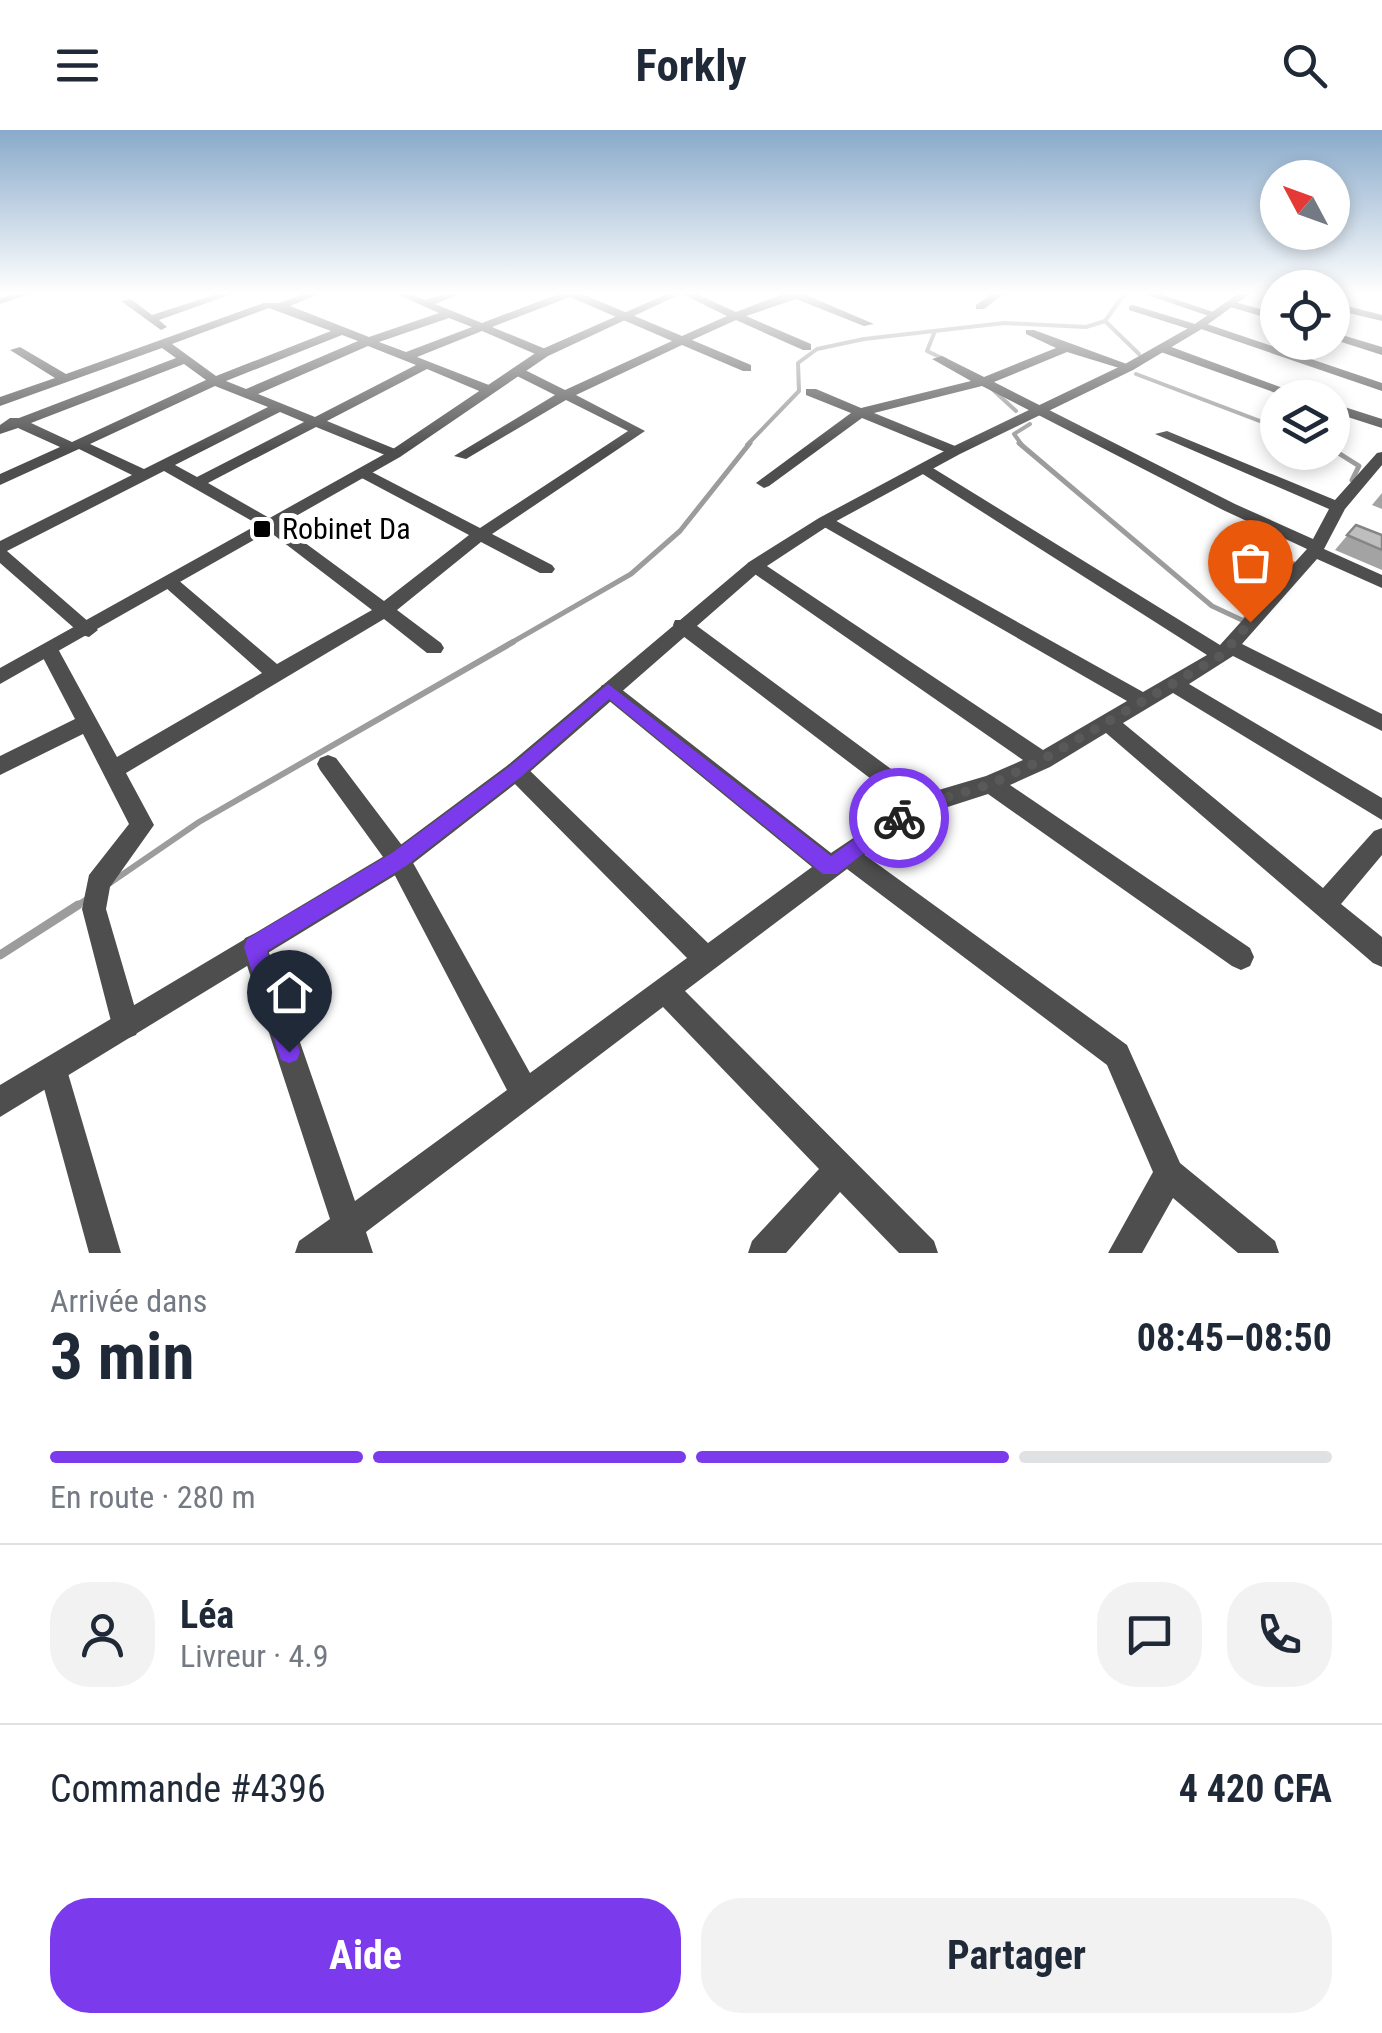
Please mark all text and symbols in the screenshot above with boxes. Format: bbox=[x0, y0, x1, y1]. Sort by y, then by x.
icon: menu bbox=[50, 38, 105, 93]
icon: search bbox=[1277, 38, 1332, 93]
text: Forkly bbox=[635, 39, 747, 92]
north arrow bbox=[1260, 160, 1350, 250]
map controls bbox=[1260, 160, 1350, 470]
button: locate bbox=[1260, 270, 1350, 360]
button: layers bbox=[1260, 380, 1350, 470]
place label: Robinet Da bbox=[282, 511, 411, 546]
marker: Robinet Da bbox=[251, 518, 273, 540]
pin bbox=[1208, 520, 1293, 623]
icon: bag bbox=[1223, 535, 1278, 590]
courier bbox=[849, 768, 949, 868]
icon: bike bbox=[872, 791, 927, 846]
pin bbox=[247, 950, 332, 1053]
icon: home bbox=[262, 965, 317, 1020]
text: Arrivée dans bbox=[50, 1282, 207, 1320]
text: 08:45–08:50 bbox=[1137, 1316, 1332, 1360]
text: 3 min bbox=[50, 1319, 194, 1395]
text: En route · 280 m bbox=[50, 1478, 256, 1516]
button: person bbox=[50, 1582, 155, 1687]
button: chat bbox=[1097, 1582, 1202, 1687]
button: phone bbox=[1227, 1582, 1332, 1687]
text: Léa bbox=[180, 1593, 234, 1637]
text: Livreur · 4.9 bbox=[180, 1637, 328, 1675]
text: Commande #4396 bbox=[50, 1767, 326, 1811]
text: 4 420 CFA bbox=[1179, 1767, 1332, 1811]
button: Aide bbox=[50, 1898, 681, 2013]
button: Partager bbox=[701, 1898, 1332, 2013]

